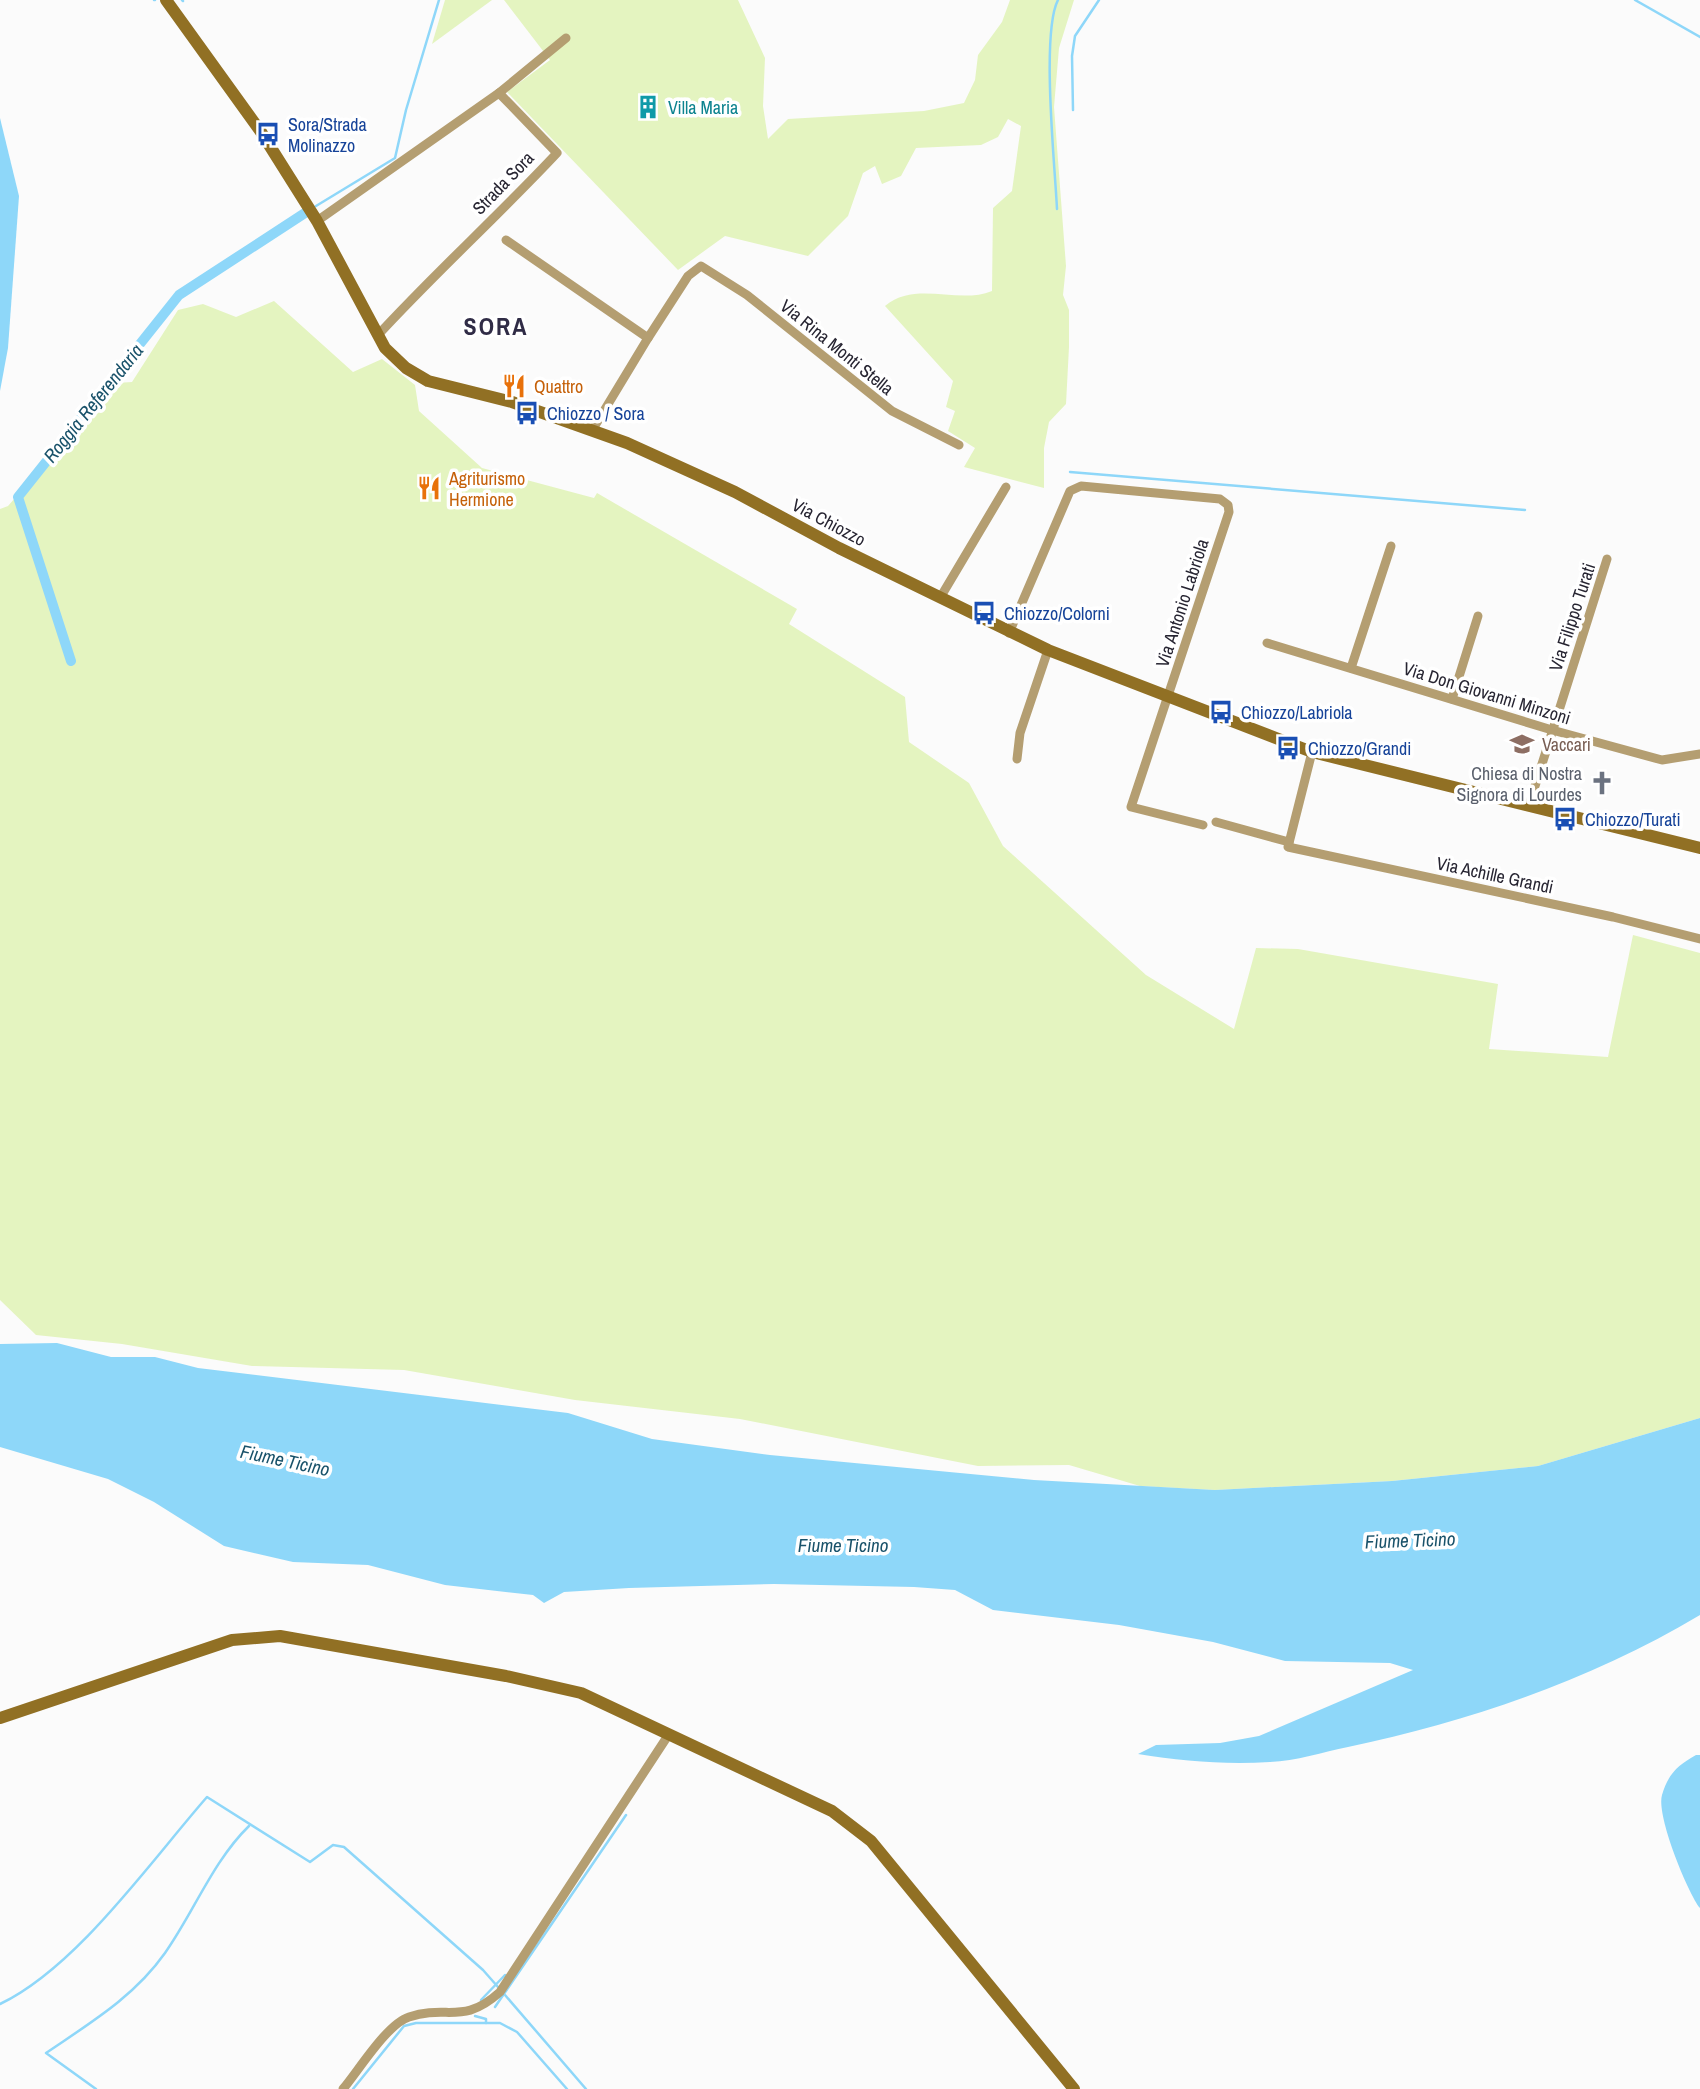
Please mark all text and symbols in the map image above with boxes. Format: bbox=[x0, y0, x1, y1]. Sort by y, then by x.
building icon: Villa Maria bbox=[634, 93, 662, 121]
place label: Villa Maria bbox=[668, 95, 738, 120]
place label: Sora/Strada Molinazzo bbox=[288, 112, 367, 158]
bus stop icon: Sora/Strada Molinazzo bbox=[254, 120, 282, 148]
street label: Strada Sora bbox=[467, 146, 539, 220]
street label: Via Rina Monti Stella bbox=[775, 293, 899, 401]
district label: SORA bbox=[464, 310, 528, 342]
water label: Roggia Referendaria bbox=[37, 338, 149, 468]
restaurant icon: Quattro bbox=[500, 372, 528, 400]
place label: Quattro bbox=[534, 374, 583, 399]
bus stop icon: Chiozzo / Sora bbox=[513, 399, 541, 427]
place label: Chiozzo / Sora bbox=[547, 401, 645, 426]
place label: Agriturismo Hermione bbox=[448, 466, 525, 512]
restaurant icon: Agriturismo Hermione bbox=[415, 474, 443, 502]
street label: Via Chiozzo bbox=[788, 492, 870, 552]
street label: Via Antonio Labriola bbox=[1149, 536, 1215, 670]
street label: Via Filippo Turati bbox=[1543, 560, 1601, 674]
bus stop icon: Chiozzo/Colorni bbox=[970, 599, 998, 627]
place label: Chiozzo/Colorni bbox=[1004, 601, 1110, 626]
street label: Via Don Giovanni Minzoni bbox=[1400, 656, 1574, 730]
bus stop icon: Chiozzo/Labriola bbox=[1207, 698, 1235, 726]
place label: Chiozzo/Labriola bbox=[1241, 700, 1353, 725]
school or university icon: Vaccari bbox=[1508, 730, 1536, 758]
place label: Vaccari bbox=[1542, 732, 1591, 757]
bus stop icon: Chiozzo/Grandi bbox=[1274, 734, 1302, 762]
place label: Chiozzo/Grandi bbox=[1308, 736, 1411, 761]
place label: Chiesa di Nostra Signora di Lourdes bbox=[1456, 761, 1582, 807]
church icon: Chiesa di Nostra Signora di Lourdes bbox=[1588, 769, 1616, 797]
bus stop icon: Chiozzo/Turati bbox=[1551, 805, 1579, 833]
place label: Chiozzo/Turati bbox=[1585, 807, 1681, 832]
street label: Via Achille Grandi bbox=[1434, 850, 1556, 900]
water label: Fiume Ticino bbox=[238, 1438, 332, 1482]
water label: Fiume Ticino bbox=[1364, 1525, 1456, 1555]
water label: Fiume Ticino bbox=[798, 1532, 889, 1558]

